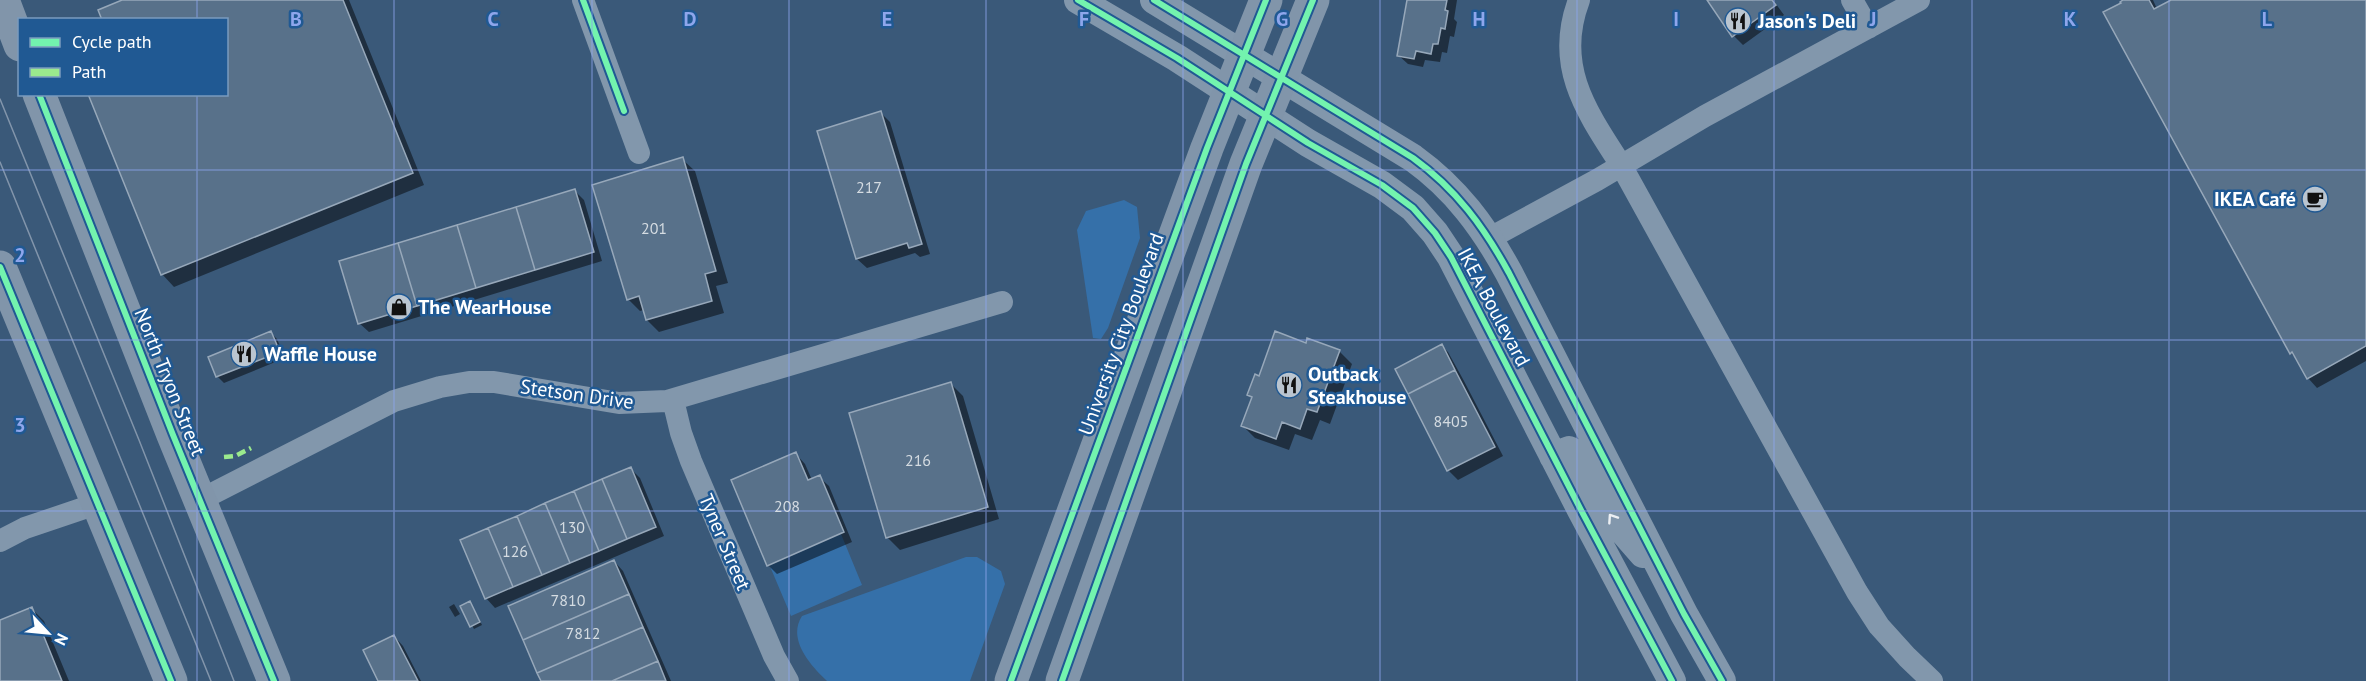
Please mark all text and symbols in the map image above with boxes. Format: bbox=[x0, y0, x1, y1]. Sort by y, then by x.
text: B bbox=[290, 6, 302, 32]
text: C bbox=[487, 6, 499, 32]
text: D bbox=[684, 6, 697, 32]
text: E bbox=[882, 6, 892, 32]
text: F bbox=[1079, 6, 1089, 32]
text: G bbox=[1276, 6, 1288, 32]
text: H bbox=[1472, 6, 1486, 32]
text: I bbox=[1673, 6, 1679, 32]
restaurant icon: Jason's Deli bbox=[1723, 6, 1753, 36]
text: J bbox=[1869, 6, 1876, 32]
text: K bbox=[2064, 6, 2077, 32]
text: L bbox=[2262, 6, 2273, 32]
place label: Jason's Deli bbox=[1757, 8, 1856, 34]
legend bbox=[18, 18, 228, 96]
text: Cycle path bbox=[72, 30, 152, 53]
text: Path bbox=[72, 60, 106, 83]
house number: 217 bbox=[856, 177, 882, 197]
cafe icon: IKEA Café bbox=[2300, 184, 2330, 214]
place label: IKEA Café bbox=[2214, 186, 2296, 212]
house number: 201 bbox=[641, 218, 667, 238]
street label: University City Boulevard bbox=[1072, 229, 1170, 439]
text: 2 bbox=[14, 242, 26, 268]
street label: IKEA Boulevard bbox=[1452, 243, 1536, 371]
shop icon: The WearHouse bbox=[384, 292, 414, 322]
place label: The WearHouse bbox=[418, 294, 551, 320]
street label: North Tryon Street bbox=[129, 304, 212, 460]
restaurant icon: Waffle House bbox=[229, 339, 259, 369]
place label: Waffle House bbox=[264, 341, 377, 367]
place label: Outback Steakhouse bbox=[1308, 361, 1406, 410]
restaurant icon: Outback Steakhouse bbox=[1274, 370, 1304, 400]
street label: Stetson Drive bbox=[519, 373, 635, 415]
house number: 8405 bbox=[1434, 411, 1468, 431]
text: 3 bbox=[14, 412, 26, 438]
house number: 216 bbox=[905, 450, 931, 470]
street label: Tyner Street bbox=[693, 490, 757, 594]
house number: 208 bbox=[774, 496, 800, 516]
one-way arrow bbox=[1608, 514, 1619, 525]
house number: 130 bbox=[559, 517, 585, 537]
house number: 126 bbox=[502, 541, 528, 561]
house number: 7810 bbox=[551, 590, 586, 610]
north arrow bbox=[18, 603, 78, 663]
house number: 7812 bbox=[566, 623, 600, 643]
text: N bbox=[50, 630, 73, 649]

